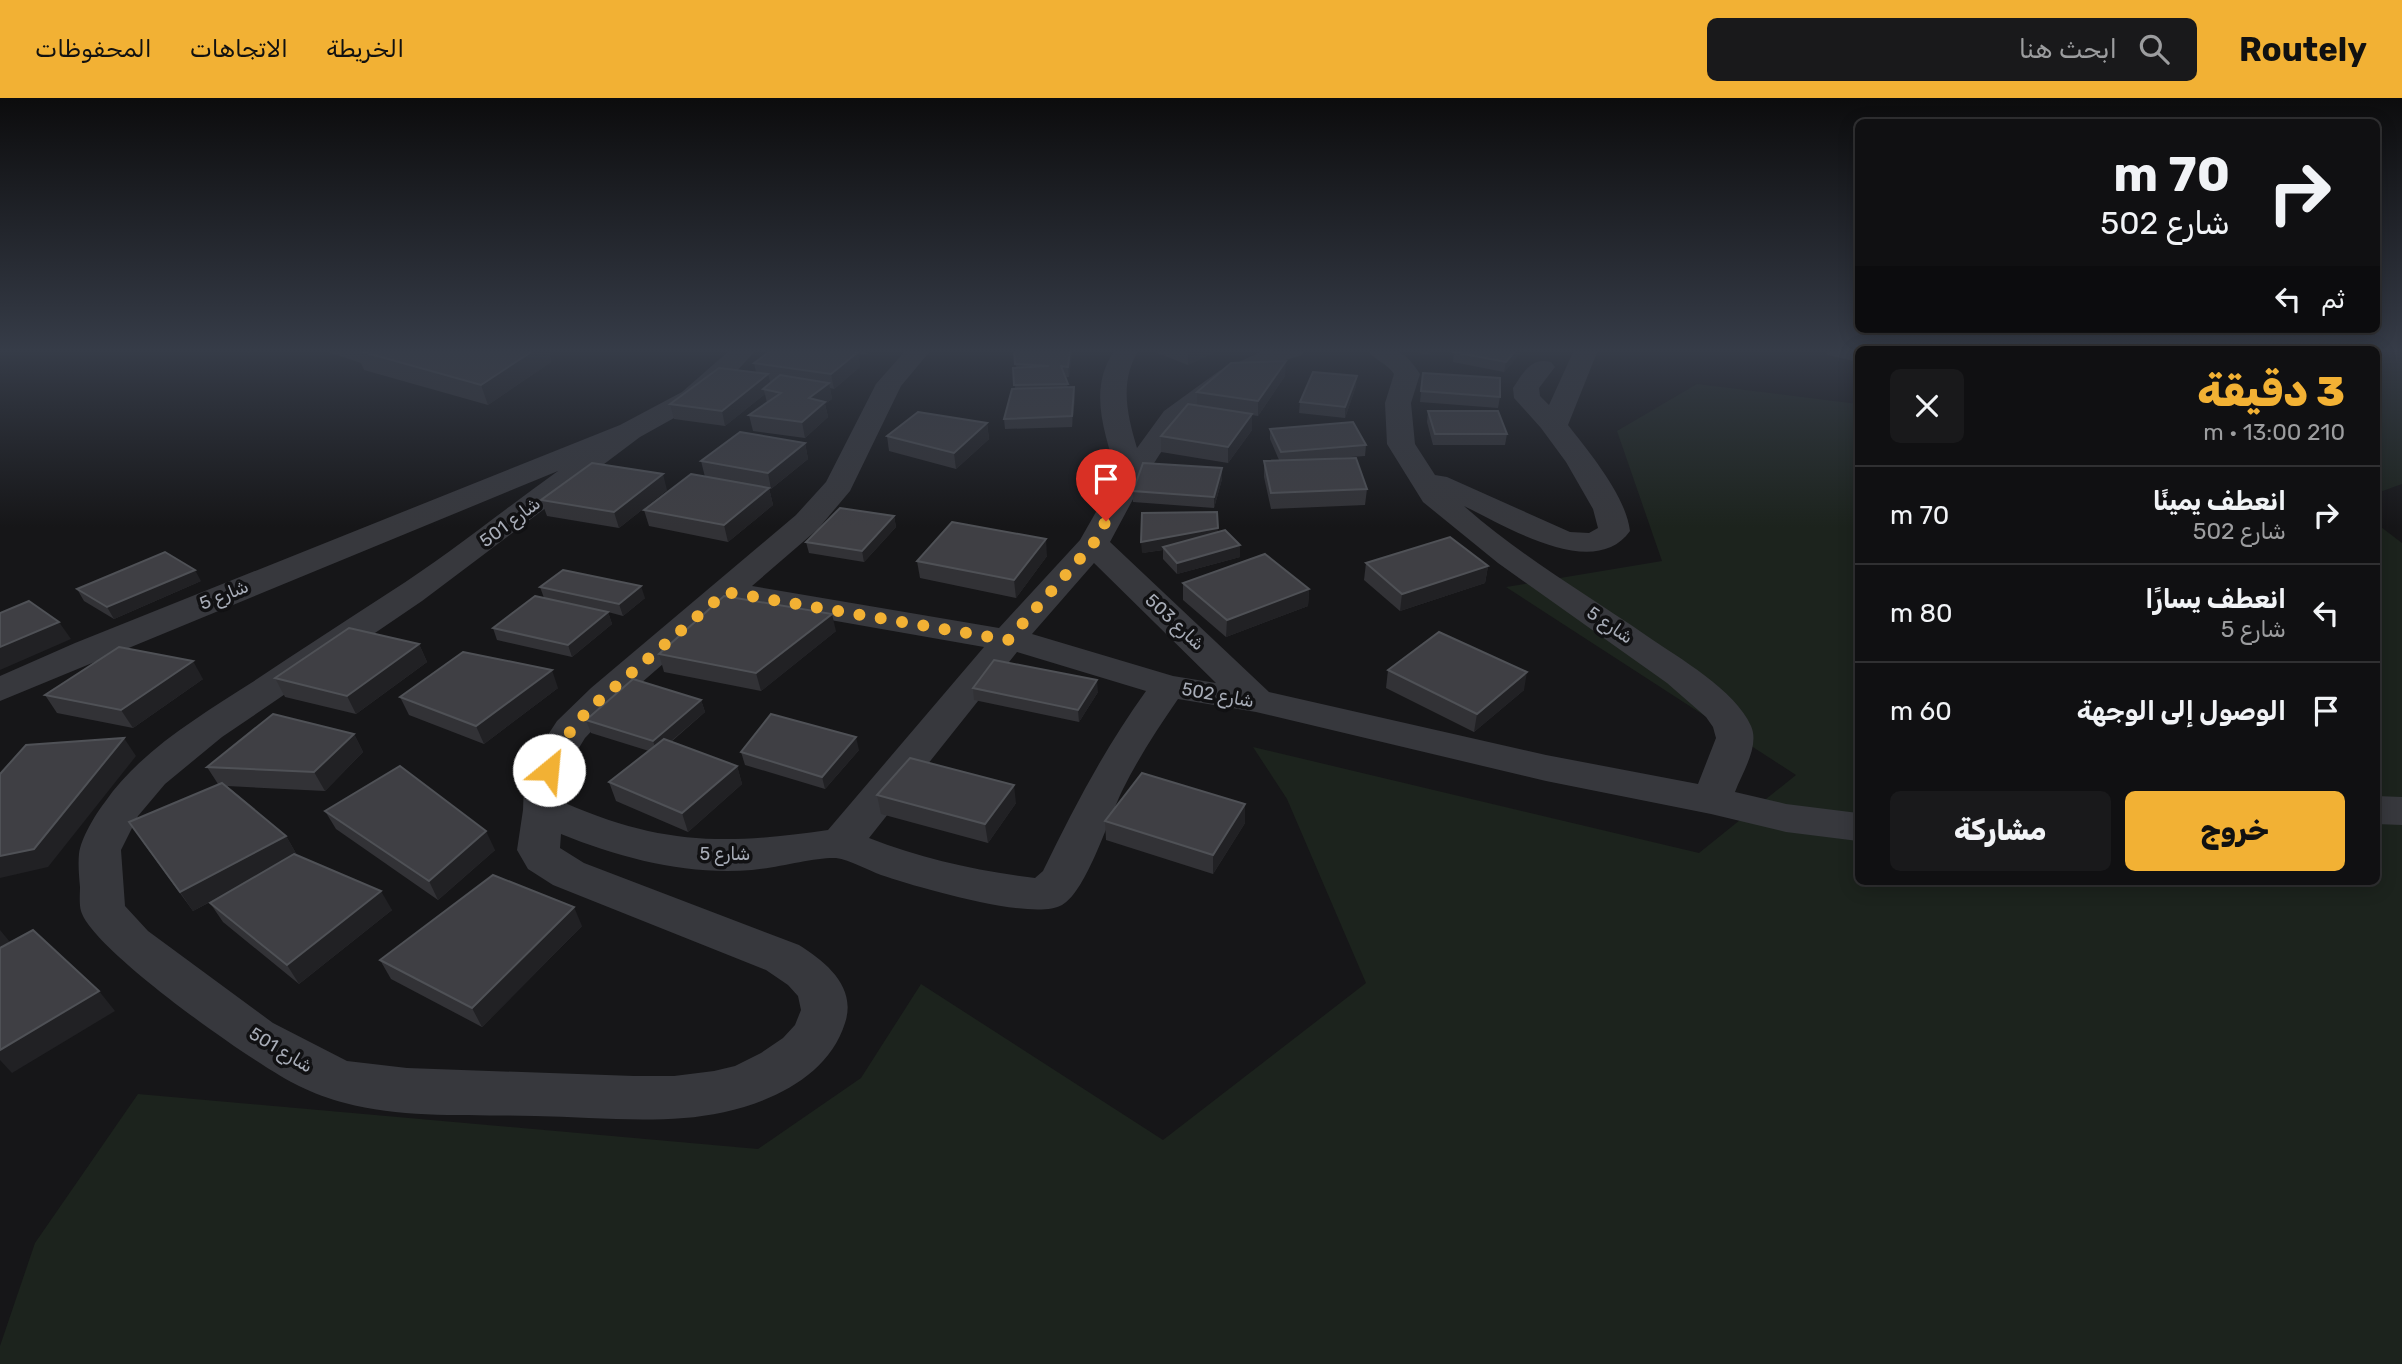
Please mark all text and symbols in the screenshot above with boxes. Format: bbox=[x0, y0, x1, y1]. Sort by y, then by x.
search box bbox=[1707, 18, 2197, 81]
icon: search bbox=[2135, 30, 2173, 68]
text: Routely bbox=[2239, 30, 2367, 69]
text: ابحث هنا bbox=[2019, 34, 2117, 65]
text: المحفوظات bbox=[35, 35, 152, 63]
text: الاتجاهات bbox=[190, 35, 288, 63]
text: الخريطة bbox=[326, 35, 404, 63]
text: 70 m bbox=[2113, 145, 2230, 203]
icon: right bbox=[2254, 147, 2345, 238]
text: شارع 502 bbox=[2100, 204, 2230, 242]
icon: left bbox=[2269, 280, 2307, 318]
text: ثم bbox=[2321, 284, 2345, 315]
text: 3 دقيقة bbox=[2197, 367, 2345, 417]
button: close bbox=[1890, 369, 1964, 443]
text: 210 m · 13:00 bbox=[2203, 418, 2345, 446]
pin bbox=[1076, 449, 1136, 521]
icon: arrive bbox=[1087, 460, 1125, 498]
text: انعطف يمينًا bbox=[2153, 486, 2286, 517]
street label: شارع 501 bbox=[475, 492, 545, 553]
icon: right bbox=[2307, 496, 2345, 534]
text: 70 m bbox=[1890, 500, 1949, 531]
text: شارع 502 bbox=[2193, 517, 2286, 545]
street label: شارع 5 bbox=[196, 575, 252, 616]
text: انعطف يسارًا bbox=[2145, 584, 2286, 615]
street label: شارع 503 bbox=[1140, 589, 1209, 656]
icon: left bbox=[2307, 594, 2345, 632]
text: 80 m bbox=[1890, 598, 1953, 629]
street label: شارع 5 bbox=[1582, 602, 1637, 649]
text: شارع 5 bbox=[2221, 615, 2286, 643]
street label: شارع 502 bbox=[1180, 678, 1256, 713]
icon: arrive bbox=[2307, 692, 2345, 730]
text: 60 m bbox=[1890, 696, 1952, 727]
text: الوصول إلى الوجهة bbox=[2077, 696, 2286, 727]
position arrow bbox=[512, 733, 586, 807]
button: مشاركة bbox=[1890, 791, 2111, 871]
button: خروج bbox=[2125, 791, 2345, 871]
street label: شارع 5 bbox=[700, 843, 751, 866]
street label: شارع 501 bbox=[245, 1023, 317, 1078]

